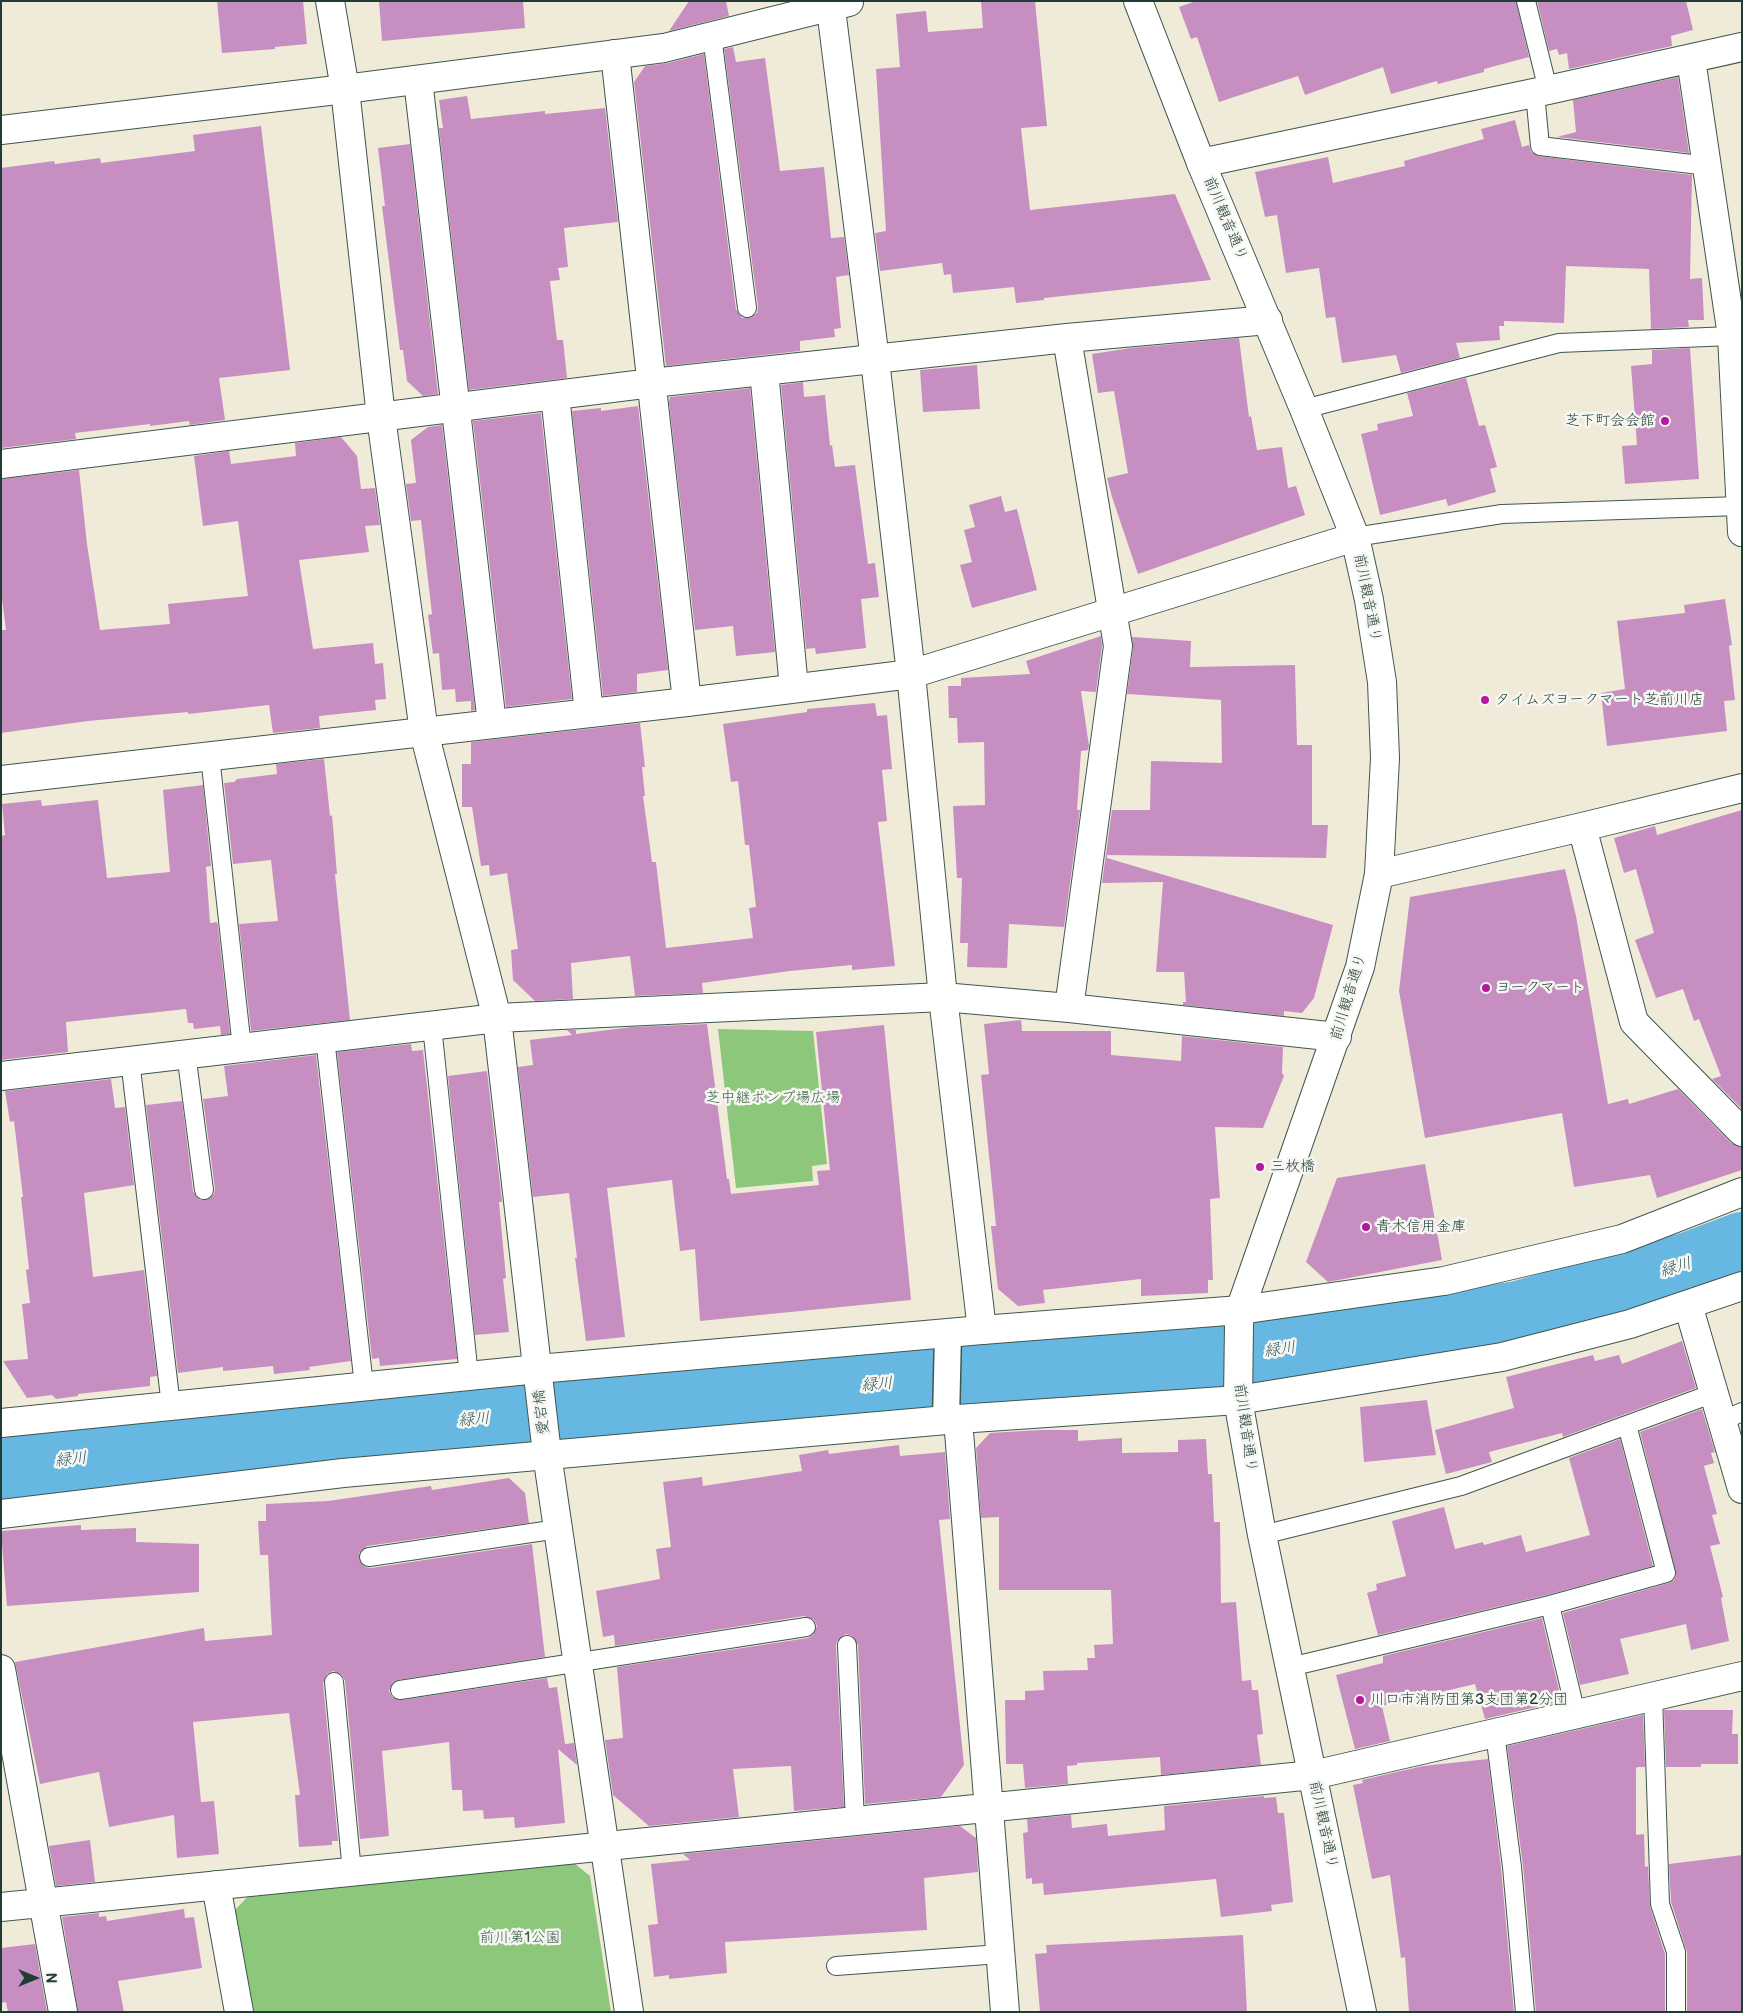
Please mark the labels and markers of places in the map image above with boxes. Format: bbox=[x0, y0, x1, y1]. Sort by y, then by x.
place label: 芝下町会会館 bbox=[1565, 412, 1655, 430]
marker: 芝下町会会館 bbox=[1659, 415, 1671, 427]
place label: タイムズヨークマート芝前川店 bbox=[1495, 691, 1704, 709]
marker: タイムズヨークマート芝前川店 bbox=[1479, 694, 1491, 706]
place label: ヨークマート bbox=[1496, 979, 1585, 997]
marker: ヨークマート bbox=[1480, 982, 1492, 994]
place label: 三枚橋 bbox=[1270, 1158, 1315, 1176]
marker: 三枚橋 bbox=[1254, 1161, 1266, 1173]
place label: 青木信用金庫 bbox=[1376, 1218, 1466, 1236]
marker: 青木信用金庫 bbox=[1360, 1221, 1372, 1233]
place label: 川口市消防団第3支団第2分団 bbox=[1370, 1691, 1568, 1709]
marker: 川口市消防団第3支団第2分団 bbox=[1354, 1694, 1366, 1706]

